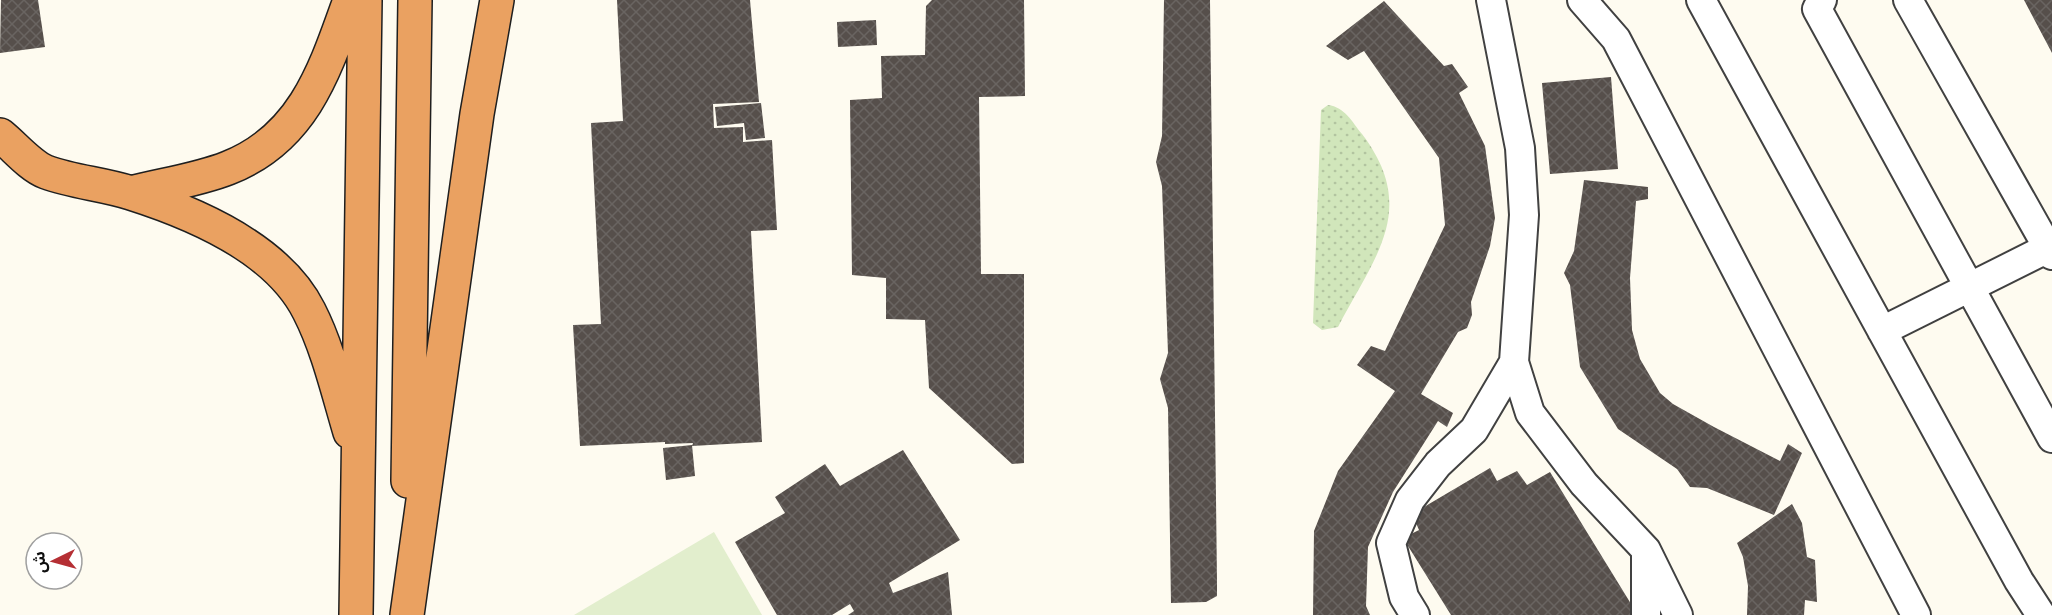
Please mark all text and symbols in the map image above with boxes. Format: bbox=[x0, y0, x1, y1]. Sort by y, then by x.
north arrow bbox=[24, 531, 84, 591]
text: ش bbox=[22, 550, 58, 575]

